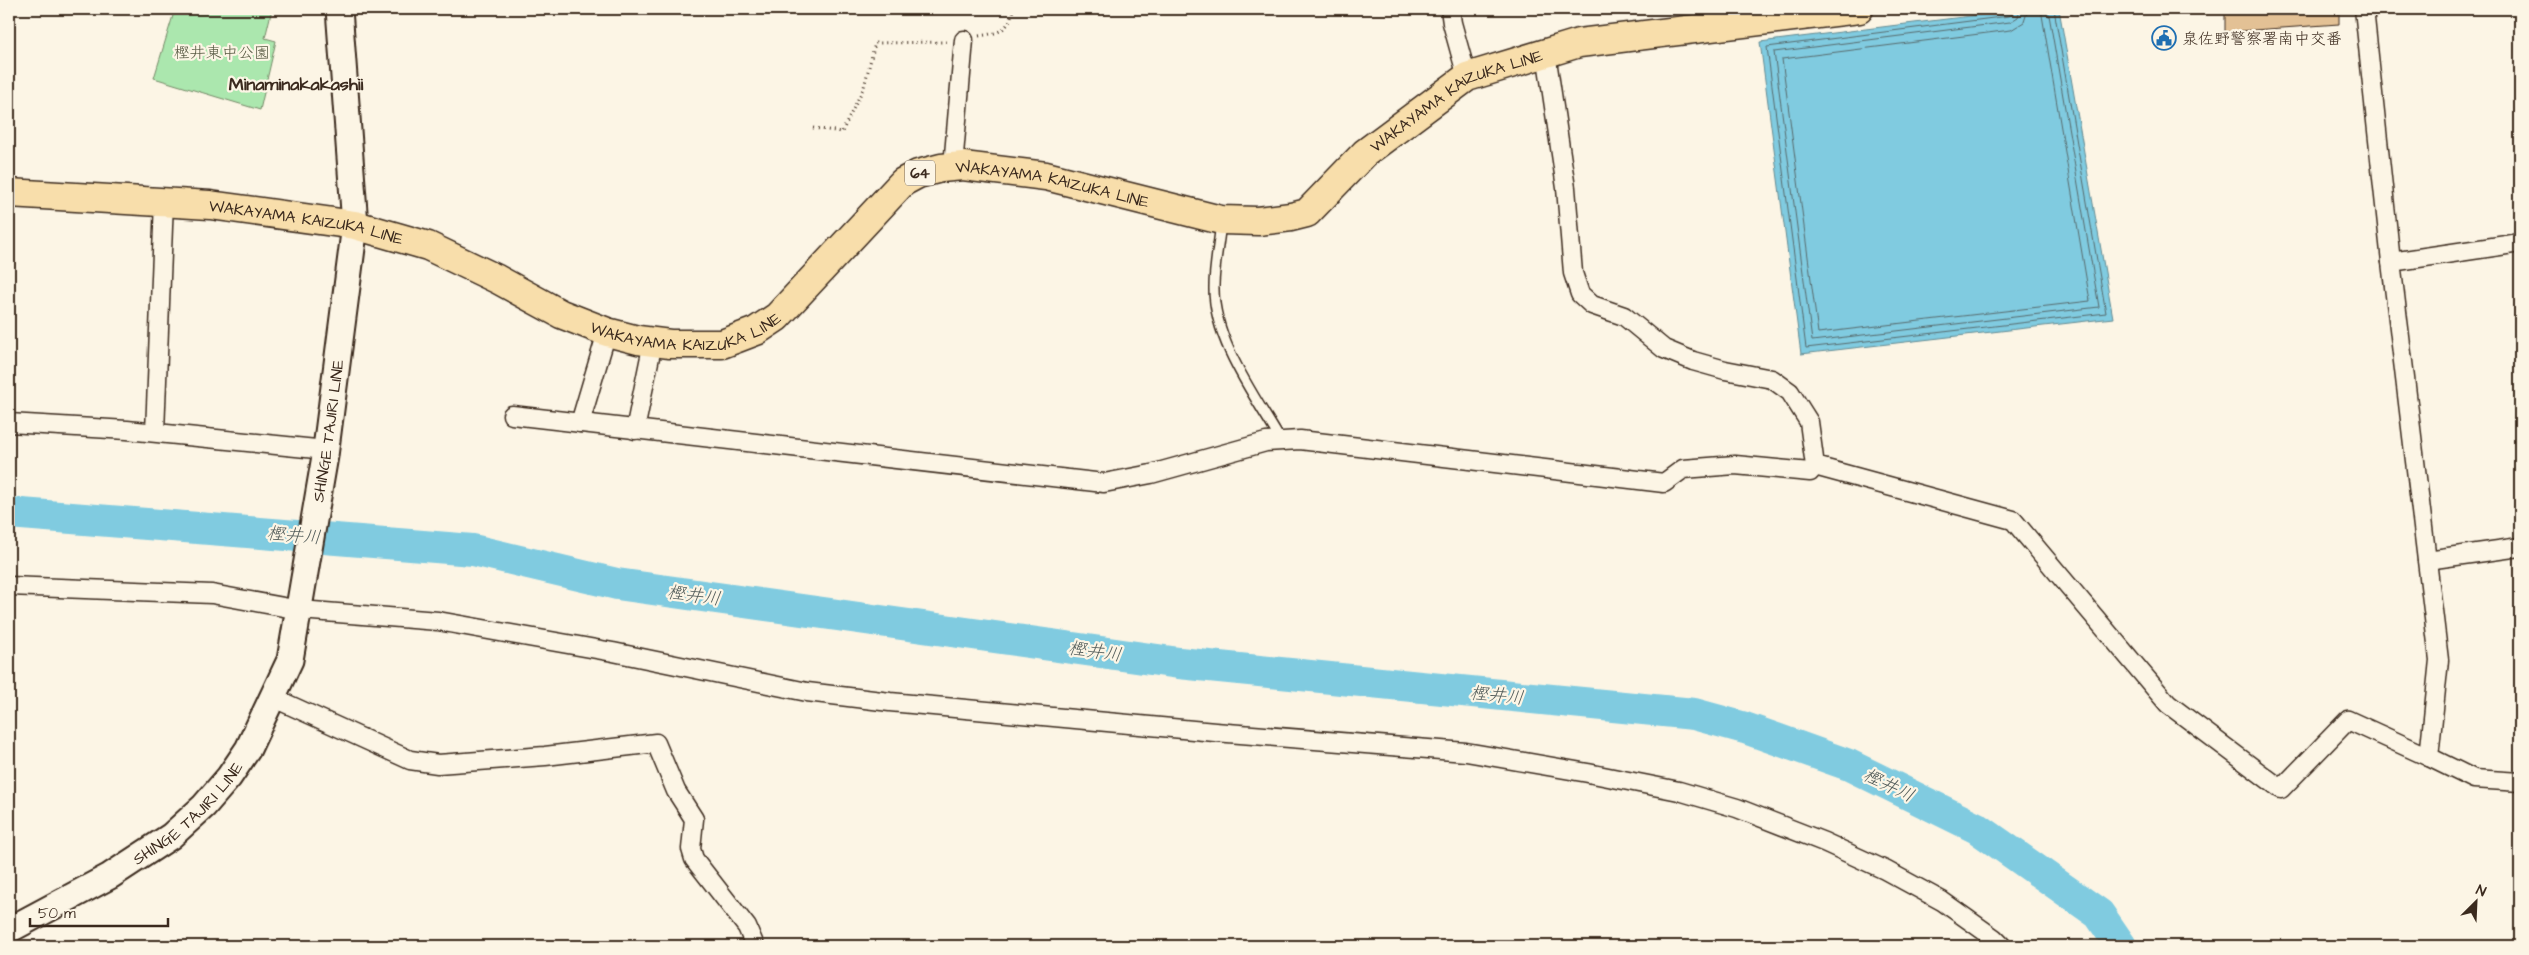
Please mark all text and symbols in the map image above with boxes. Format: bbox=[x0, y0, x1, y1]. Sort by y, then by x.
public building icon: 泉佐野警察署南中交番 bbox=[2151, 25, 2177, 51]
place label: 泉佐野警察署南中交番 bbox=[2182, 28, 2342, 50]
park label: 樫井東中公園 bbox=[174, 42, 270, 64]
street label: WAKAYAMA KAIZUKA LINE bbox=[1366, 45, 1546, 158]
district label: Minaminakakashii bbox=[229, 72, 364, 97]
street label: WAKAYAMA KAIZUKA LINE bbox=[955, 155, 1152, 214]
road number: 64 bbox=[905, 160, 935, 186]
street label: WAKAYAMA KAIZUKA LINE bbox=[207, 195, 406, 250]
street label: WAKAYAMA KAIZUKA LINE bbox=[587, 307, 786, 356]
street label: SHINGE TAJIRI LINE bbox=[307, 358, 349, 504]
water label: 樫井川 bbox=[266, 521, 322, 550]
water label: 樫井川 bbox=[665, 579, 722, 612]
water label: 樫井川 bbox=[1066, 635, 1123, 668]
water label: 樫井川 bbox=[1469, 680, 1525, 711]
street label: SHINGE TAJIRI LINE bbox=[128, 757, 248, 870]
water label: 樫井川 bbox=[1859, 762, 1919, 809]
north arrow bbox=[2452, 878, 2502, 928]
text: N bbox=[2473, 880, 2489, 902]
scale bar bbox=[30, 895, 168, 927]
text: 50 m bbox=[38, 903, 76, 924]

